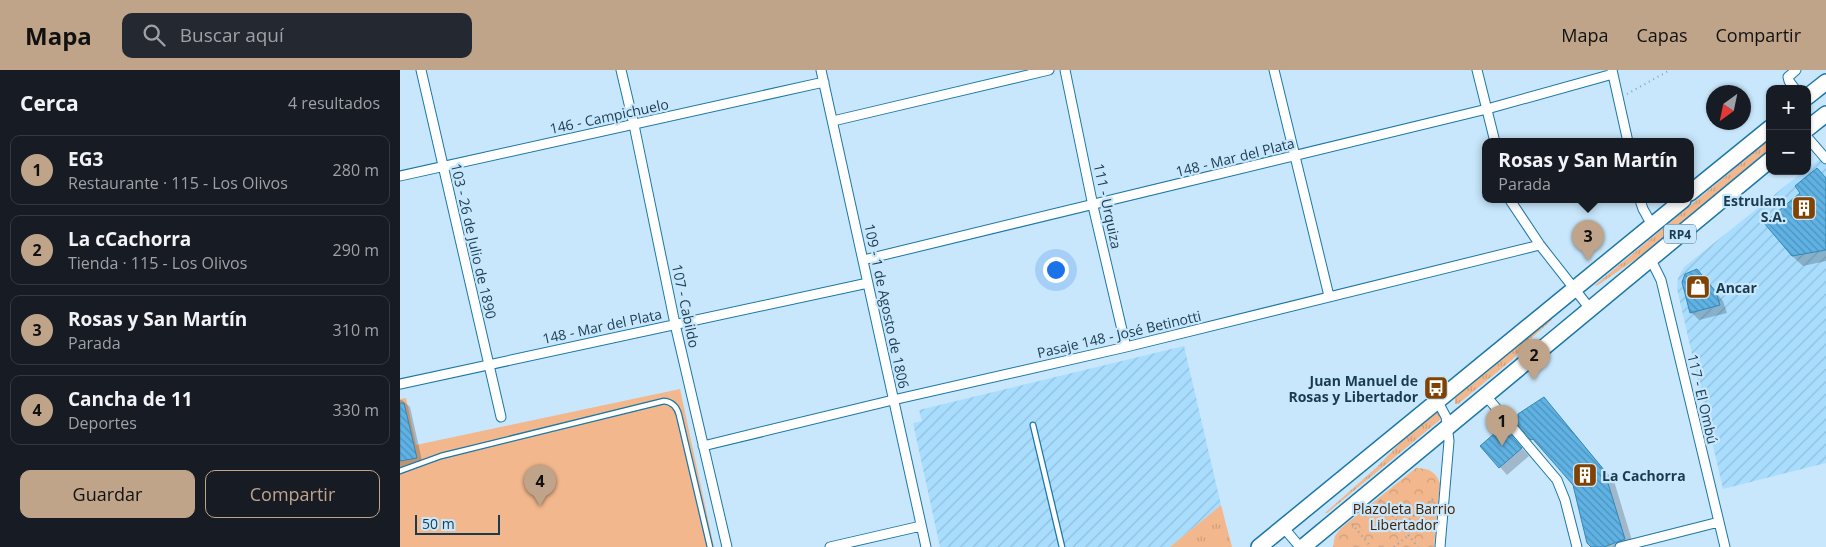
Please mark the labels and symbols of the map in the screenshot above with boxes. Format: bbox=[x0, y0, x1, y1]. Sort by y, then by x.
north arrow bbox=[1706, 85, 1751, 130]
street label: 146 - Campichuelo bbox=[548, 94, 670, 138]
street label: 148 - Mar del Plata bbox=[1174, 133, 1296, 181]
street label: 103 - 26 de Julio de 1890 bbox=[447, 161, 501, 321]
street label: 111 - Urquiza bbox=[1090, 162, 1126, 250]
place label: Estrulam S.A. bbox=[1723, 191, 1786, 226]
building icon: Estrulam S.A. bbox=[1791, 195, 1817, 221]
pin: 3 bbox=[1572, 220, 1604, 261]
street label: 109 - 1 de Agosto de 1806 bbox=[860, 222, 914, 390]
road number: RP4 bbox=[1664, 224, 1696, 243]
your location bbox=[1043, 257, 1069, 283]
street label: 107 - Cabildo bbox=[668, 262, 704, 350]
shop icon: Ancar bbox=[1685, 274, 1711, 300]
place label: Ancar bbox=[1716, 278, 1758, 297]
street label: 148 - Mar del Plata bbox=[541, 304, 663, 348]
street label: Pasaje 148 - José Betinotti bbox=[1035, 306, 1203, 362]
pin: 2 bbox=[1518, 339, 1550, 380]
street label: 117 - El Ombú bbox=[1683, 352, 1723, 446]
place label: Juan Manuel de Rosas y Libertador bbox=[1288, 371, 1419, 406]
bus stop icon: Juan Manuel de Rosas y Libertador bbox=[1423, 375, 1449, 401]
pin: 1 bbox=[1486, 405, 1518, 446]
building icon: La Cachorra bbox=[1572, 462, 1598, 488]
pin: 4 bbox=[524, 465, 556, 506]
place label: La Cachorra bbox=[1602, 466, 1686, 485]
park label: Plazoleta Barrio Libertador bbox=[1353, 499, 1455, 534]
scale bar bbox=[415, 512, 500, 535]

